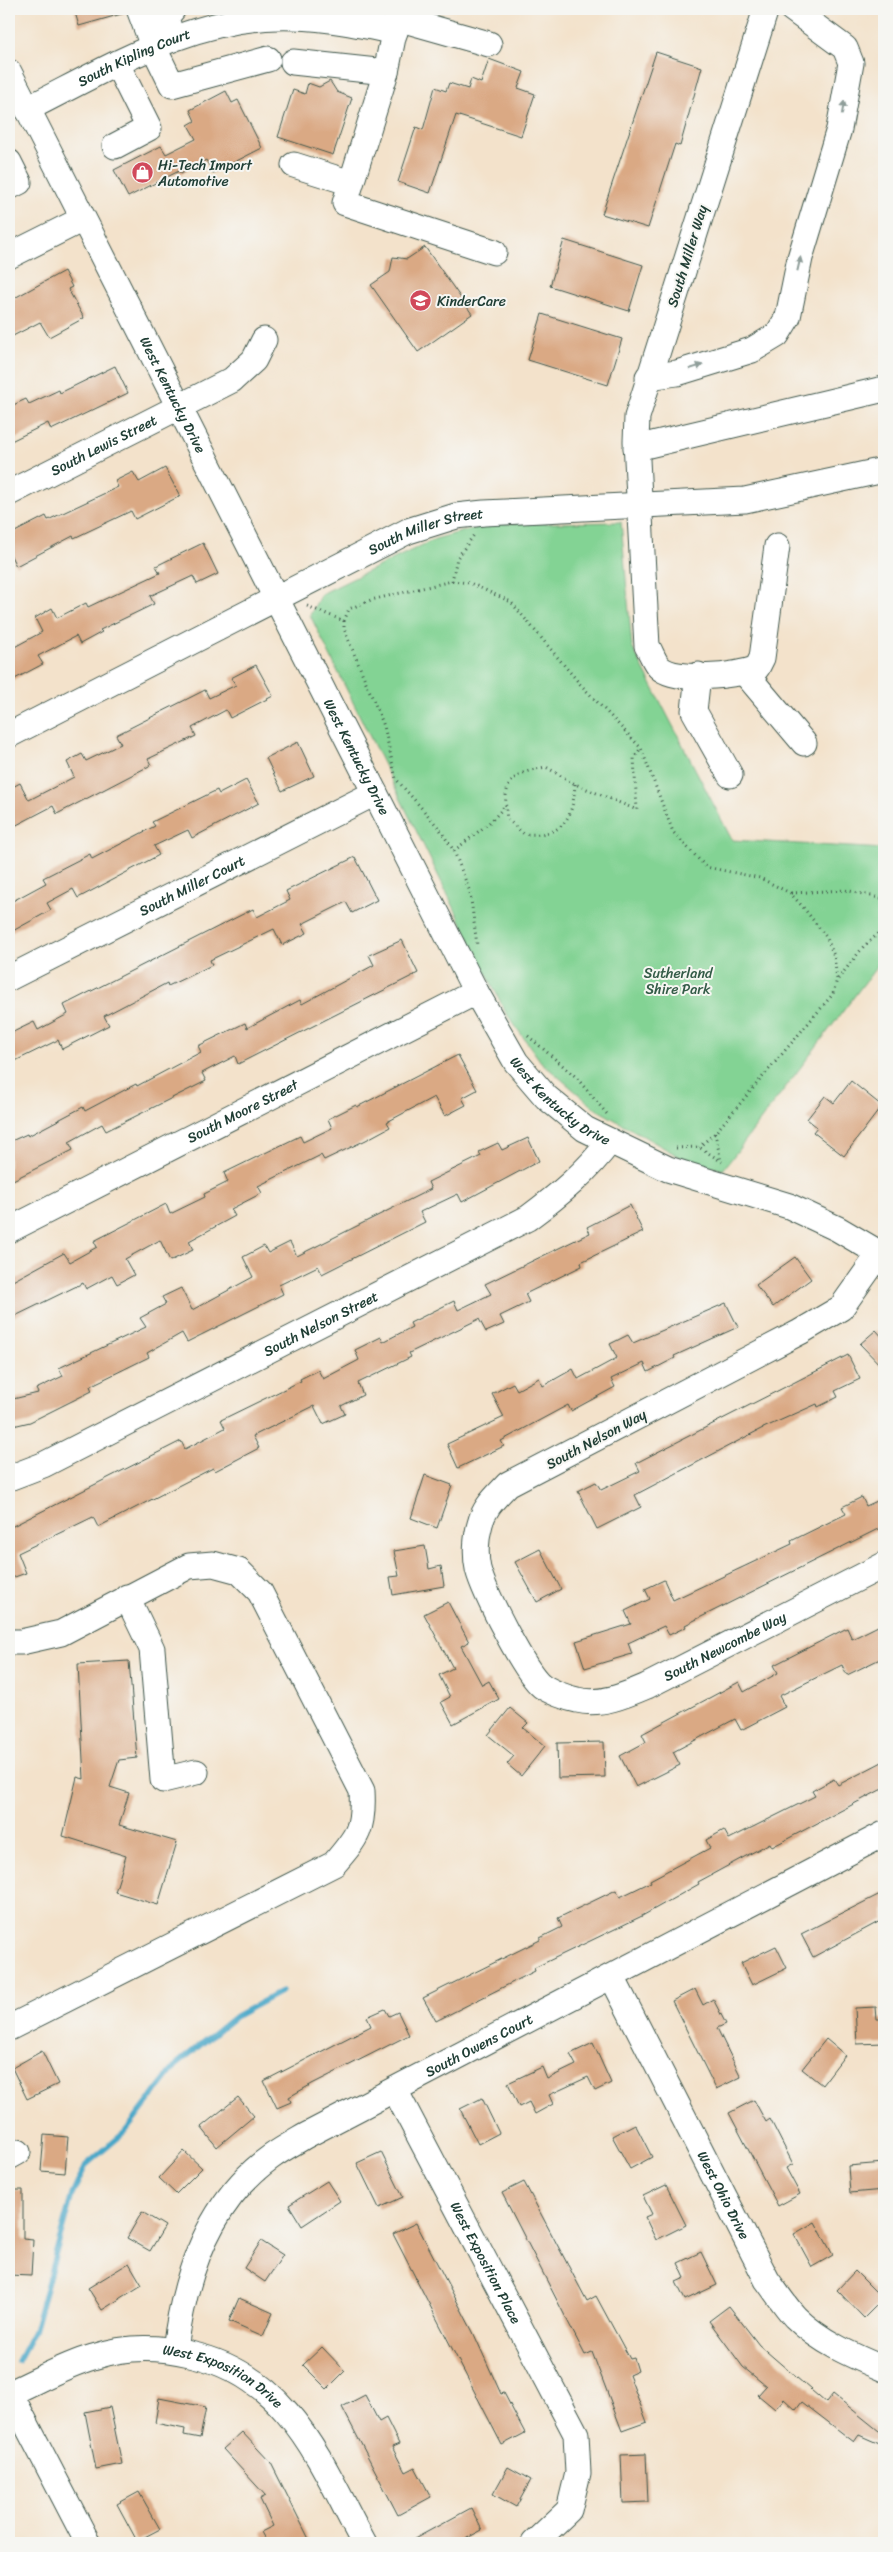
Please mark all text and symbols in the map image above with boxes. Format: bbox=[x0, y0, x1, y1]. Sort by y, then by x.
street label: South Kipling Court bbox=[73, 22, 194, 94]
one-way arrow bbox=[840, 100, 848, 116]
place label: Hi-Tech Import Automotive bbox=[157, 153, 253, 194]
shop icon: Hi-Tech Import Automotive bbox=[130, 161, 154, 185]
street label: South Miller Way bbox=[660, 201, 715, 310]
one-way arrow bbox=[795, 257, 803, 272]
school or university icon: KinderCare bbox=[409, 289, 433, 313]
place label: KinderCare bbox=[437, 289, 506, 314]
street label: West Kentucky Drive bbox=[132, 332, 213, 458]
one-way arrow bbox=[689, 363, 704, 371]
street label: South Lewis Street bbox=[46, 408, 162, 483]
street label: South Miller Street bbox=[364, 501, 484, 562]
street label: West Kentucky Drive bbox=[316, 694, 396, 820]
street label: South Miller Court bbox=[135, 849, 250, 923]
park label: Sutherland Shire Park bbox=[644, 961, 714, 1002]
street label: West Kentucky Drive bbox=[503, 1051, 615, 1153]
street label: South Moore Street bbox=[183, 1072, 304, 1150]
street label: South Nelson Street bbox=[259, 1284, 383, 1364]
street label: South Nelson Way bbox=[541, 1402, 652, 1476]
street label: South Newcombe Way bbox=[659, 1605, 791, 1689]
street label: South Owens Court bbox=[421, 2007, 538, 2084]
street label: West Ohio Drive bbox=[690, 2147, 756, 2244]
street label: West Exposition Place bbox=[443, 2197, 528, 2329]
street label: West Exposition Drive bbox=[161, 2337, 289, 2415]

